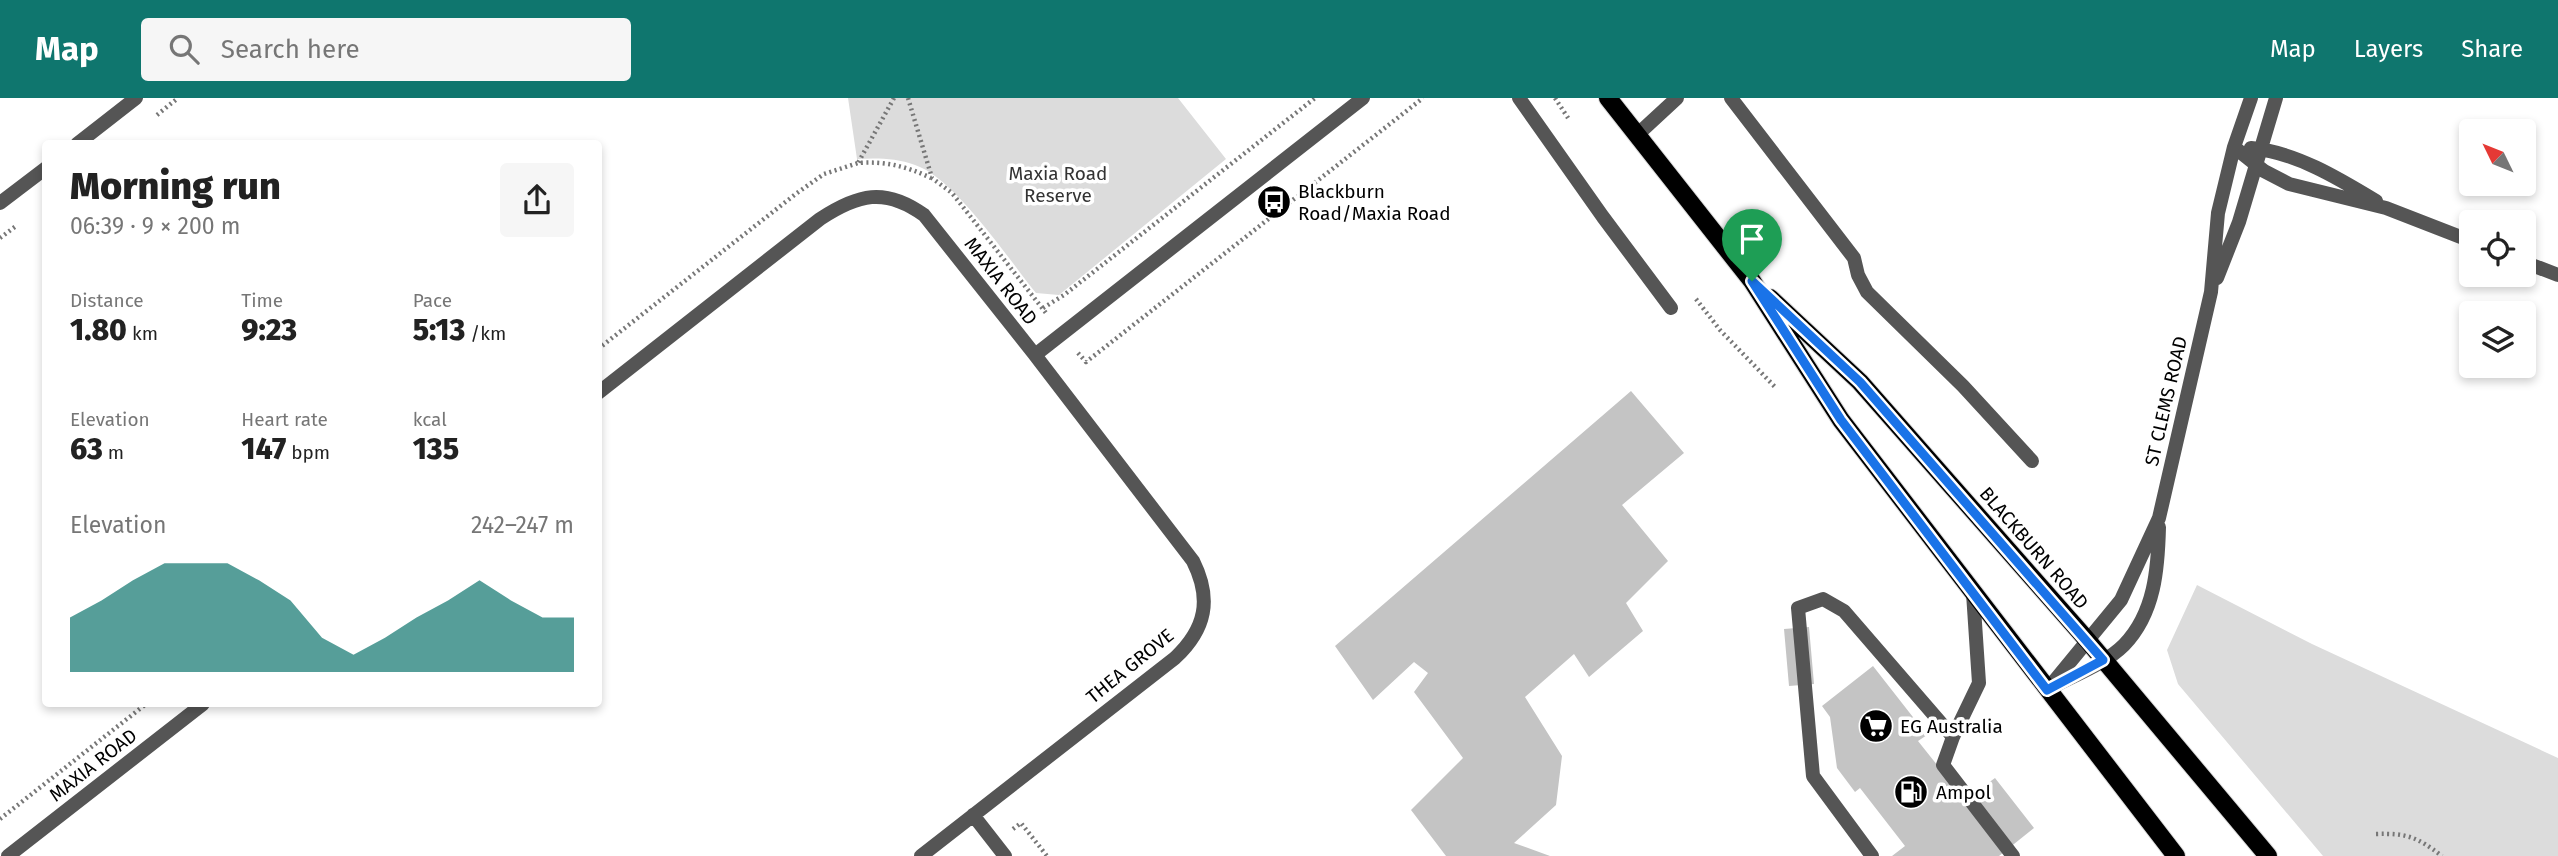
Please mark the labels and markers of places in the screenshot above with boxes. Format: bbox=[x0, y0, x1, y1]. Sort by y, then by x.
place label: Blackburn Road/Maxia Road bbox=[1298, 180, 1451, 225]
bus stop icon: Blackburn Road/Maxia Road bbox=[1255, 183, 1293, 221]
pin bbox=[1722, 209, 1782, 281]
supermarket icon: EG Australia bbox=[1857, 707, 1895, 745]
place label: EG Australia bbox=[1900, 715, 2003, 738]
fuel station icon: Ampol bbox=[1892, 773, 1930, 811]
place label: Ampol bbox=[1936, 781, 1992, 804]

